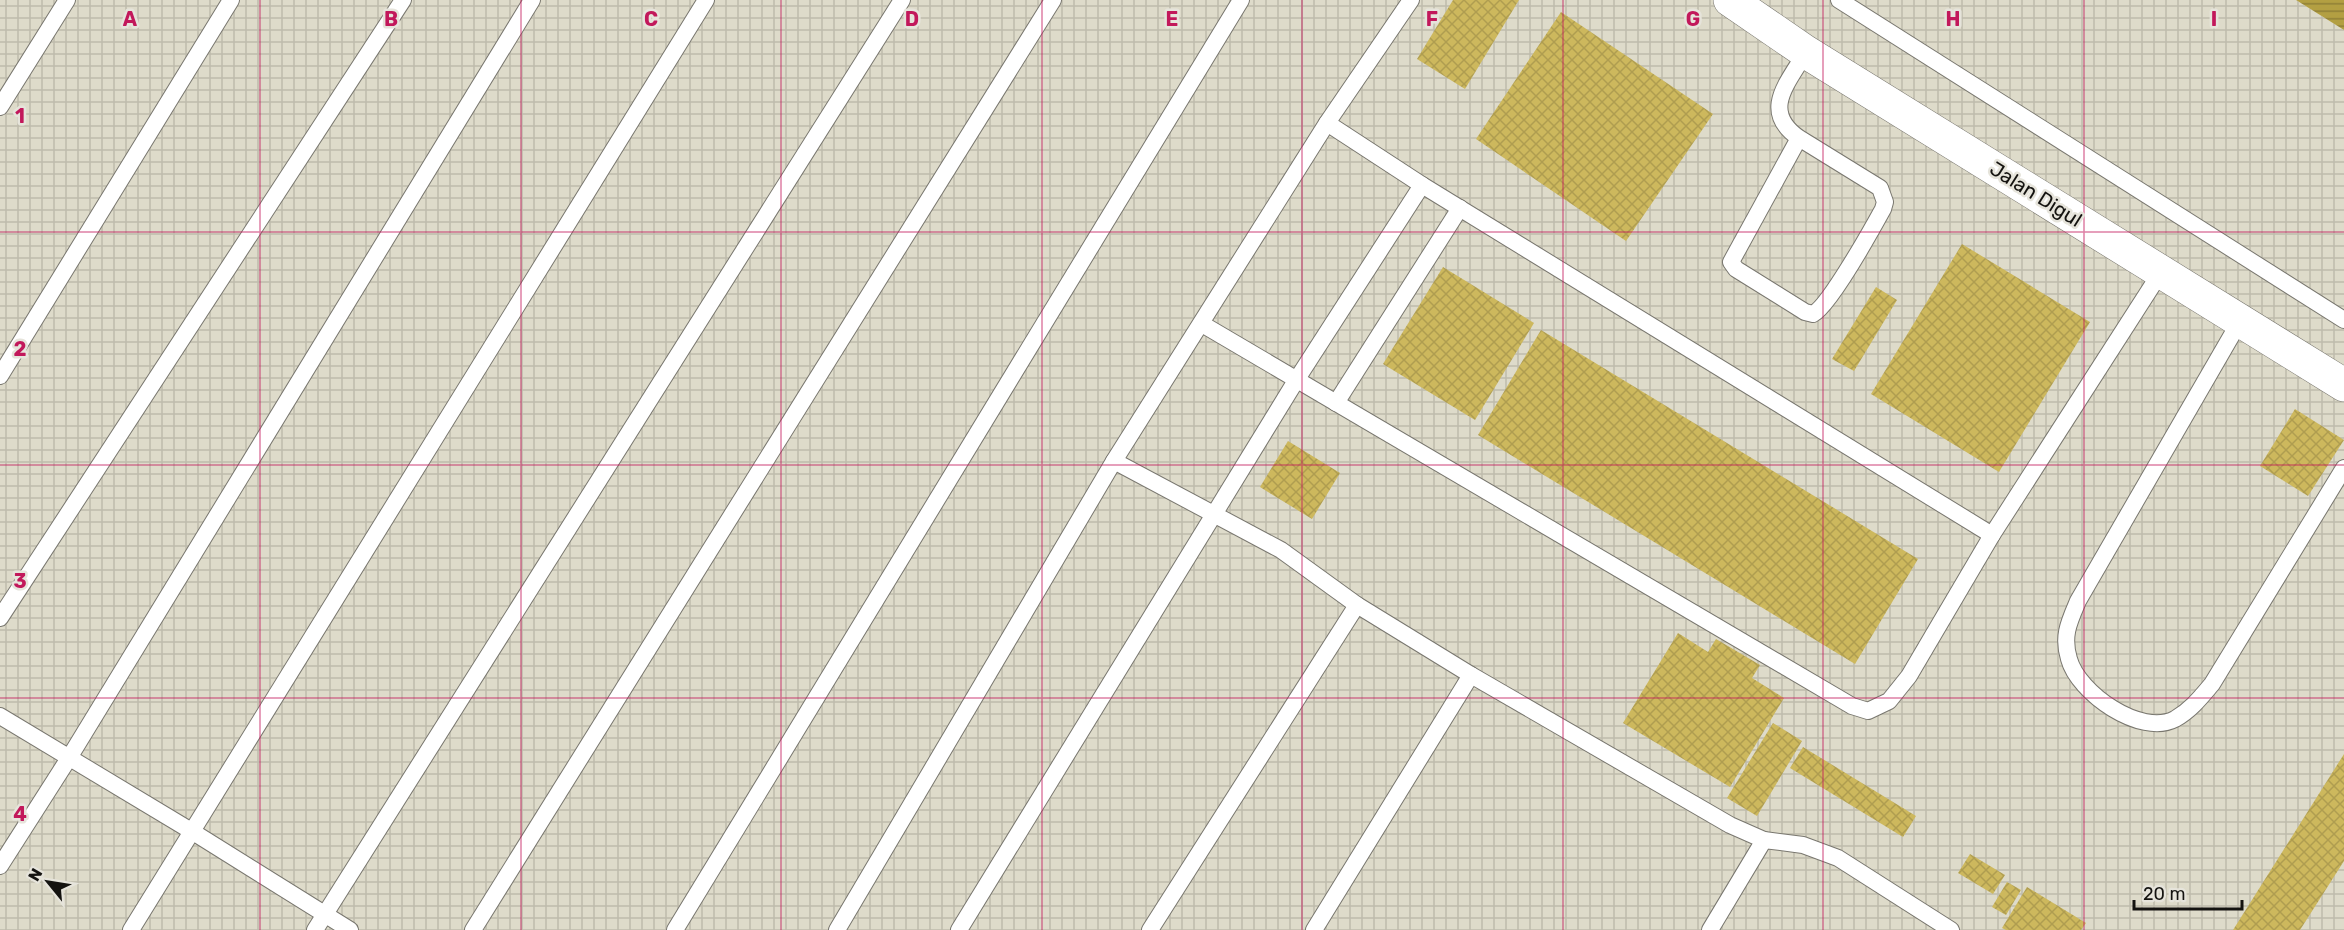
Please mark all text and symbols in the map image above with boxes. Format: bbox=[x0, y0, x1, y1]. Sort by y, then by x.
text: A bbox=[123, 7, 138, 31]
text: B bbox=[384, 7, 398, 31]
text: C bbox=[644, 7, 658, 31]
text: D bbox=[905, 7, 919, 31]
text: E bbox=[1166, 7, 1178, 31]
text: F bbox=[1426, 7, 1438, 31]
text: G bbox=[1686, 7, 1700, 31]
text: H bbox=[1946, 7, 1960, 31]
text: I bbox=[2211, 7, 2217, 31]
text: 1 bbox=[15, 104, 25, 128]
street label: Jalan Digul bbox=[1986, 156, 2086, 232]
text: 2 bbox=[14, 337, 27, 361]
text: 3 bbox=[13, 569, 27, 593]
text: 4 bbox=[13, 802, 27, 826]
north arrow bbox=[18, 852, 78, 912]
text: N bbox=[24, 865, 47, 884]
scale bar bbox=[2134, 873, 2242, 911]
text: 20 m bbox=[2143, 883, 2185, 905]

